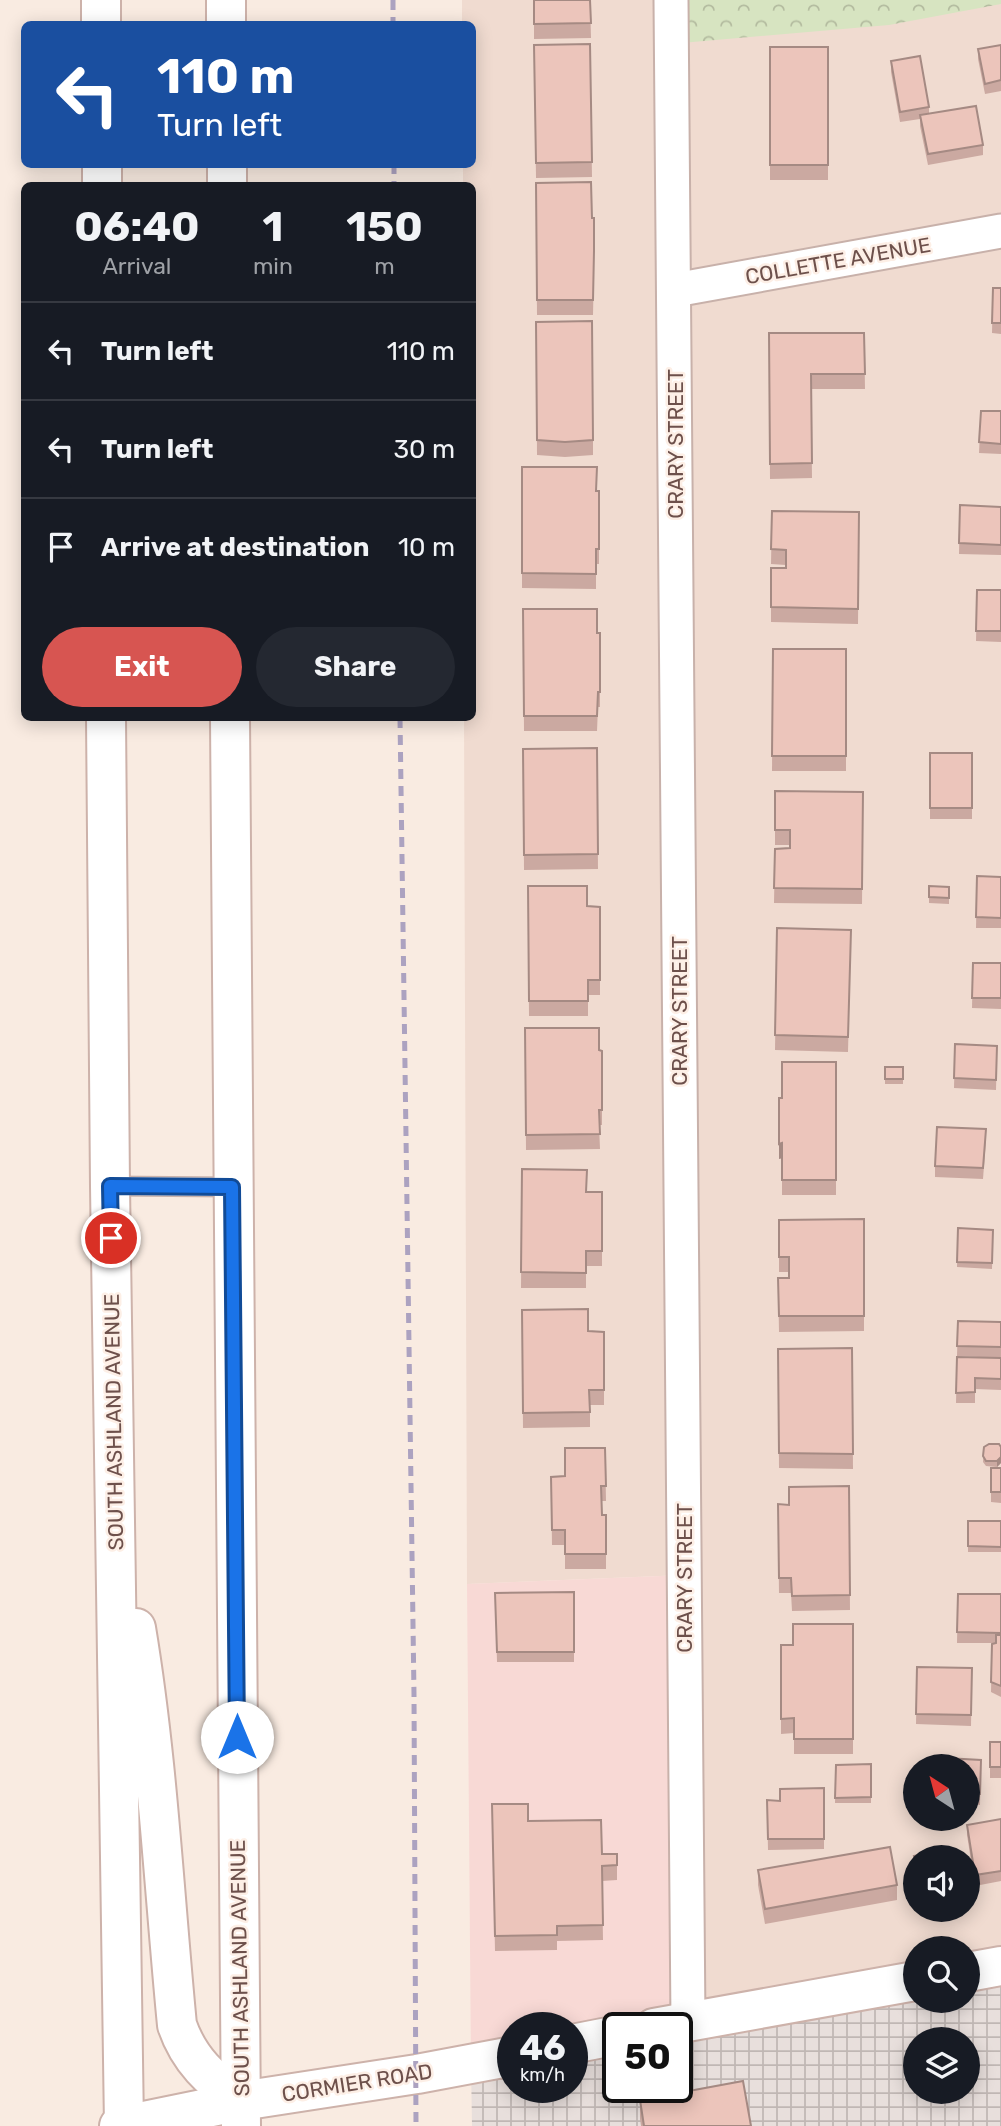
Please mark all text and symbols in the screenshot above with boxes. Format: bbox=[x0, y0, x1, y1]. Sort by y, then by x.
text: 110 m bbox=[157, 47, 294, 105]
icon: left bbox=[42, 49, 133, 140]
text: Turn left bbox=[157, 106, 282, 144]
text: 06:40 bbox=[74, 202, 200, 252]
text: 1 bbox=[262, 202, 283, 252]
text: 150 bbox=[346, 202, 423, 252]
street label: COLLETTE AVENUE bbox=[743, 232, 933, 289]
text: Arrival bbox=[102, 252, 171, 280]
text: min bbox=[253, 252, 293, 280]
text: m bbox=[374, 252, 395, 280]
icon: left bbox=[42, 332, 80, 370]
text: Turn left bbox=[101, 336, 213, 367]
text: 110 m bbox=[387, 336, 455, 367]
street label: CRARY STREET bbox=[663, 369, 688, 519]
icon: left bbox=[42, 430, 80, 468]
text: Turn left bbox=[101, 434, 213, 465]
text: 30 m bbox=[393, 434, 455, 465]
icon: arrive bbox=[42, 528, 80, 566]
text: Arrive at destination bbox=[101, 532, 369, 563]
text: 10 m bbox=[398, 532, 455, 563]
button: Exit bbox=[42, 627, 242, 707]
button: Share bbox=[256, 627, 455, 707]
street label: CRARY STREET bbox=[667, 936, 692, 1086]
pin bbox=[81, 1208, 141, 1268]
icon: arrive bbox=[92, 1219, 130, 1257]
street label: SOUTH ASHLAND AVENUE bbox=[99, 1293, 128, 1551]
street label: CRARY STREET bbox=[672, 1503, 697, 1653]
position arrow bbox=[200, 1700, 274, 1774]
north arrow bbox=[903, 1754, 980, 1830]
map controls bbox=[903, 1754, 980, 2104]
street label: SOUTH ASHLAND AVENUE bbox=[225, 1839, 254, 2097]
button: sound bbox=[903, 1845, 980, 1922]
button: search bbox=[903, 1936, 980, 2013]
speed limit sign: 50 bbox=[602, 2012, 693, 2103]
text: 46 bbox=[519, 2027, 566, 2069]
button: layers bbox=[903, 2027, 980, 2104]
street label: CORMIER ROAD bbox=[280, 2058, 434, 2107]
text: km/h bbox=[520, 2064, 565, 2086]

